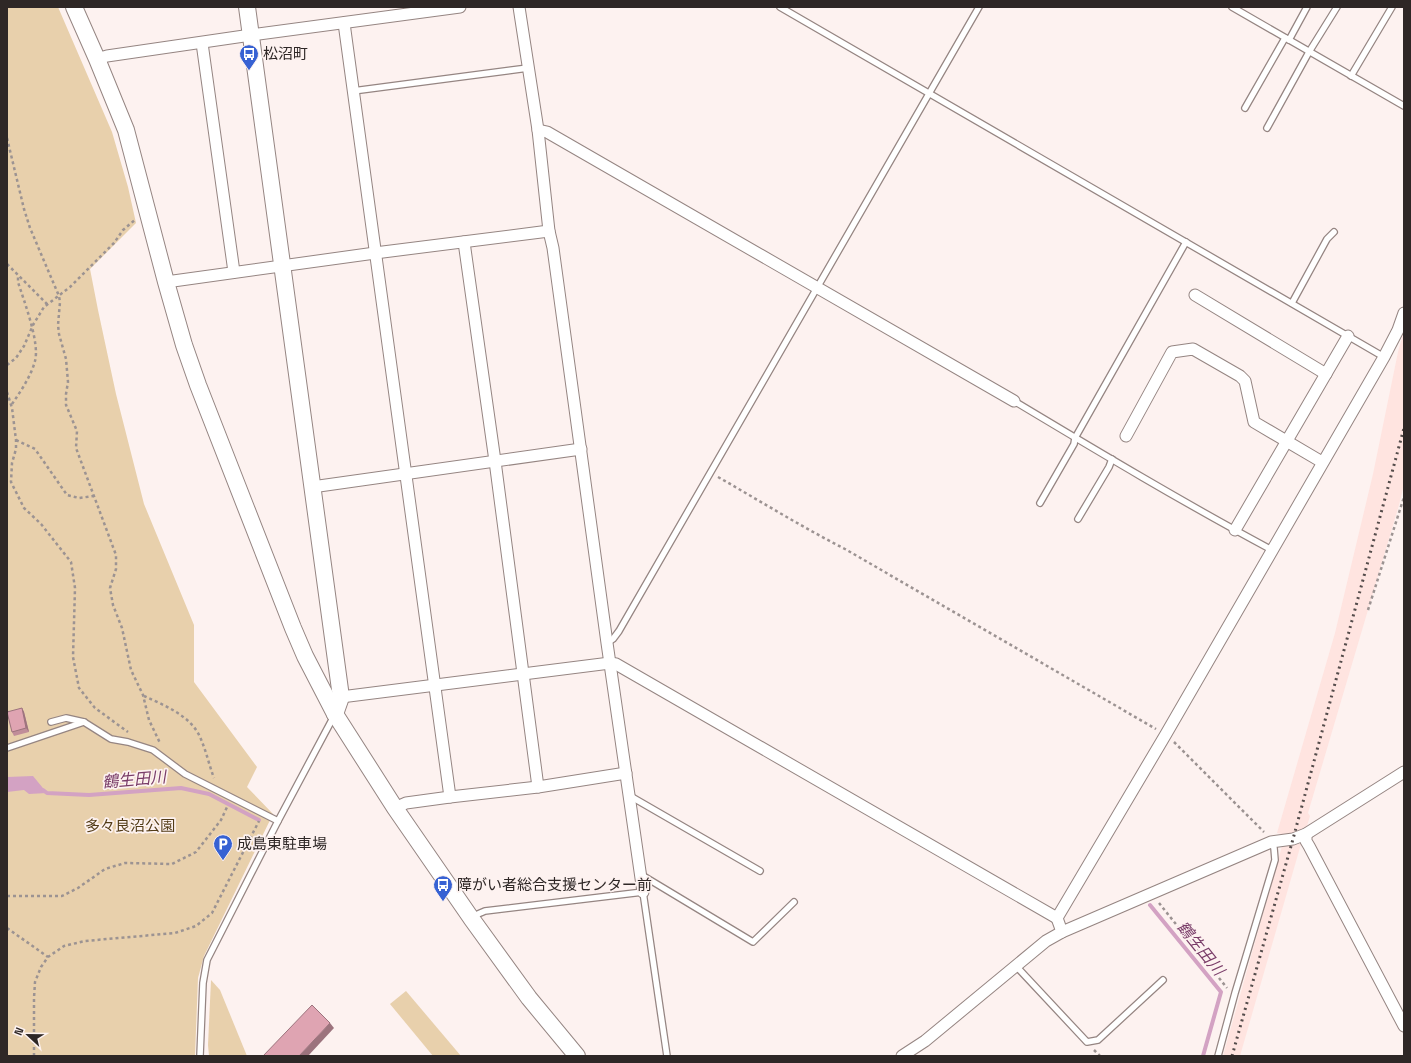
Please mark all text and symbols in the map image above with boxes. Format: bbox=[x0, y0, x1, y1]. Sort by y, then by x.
bus stop icon: 松沼町 bbox=[238, 43, 260, 71]
place label: 松沼町 bbox=[263, 44, 308, 63]
water label: 鶴生田川 bbox=[101, 766, 169, 793]
park label: 多々良沼公園 bbox=[85, 816, 175, 835]
parking icon: 成島東駐車場 bbox=[212, 833, 234, 861]
place label: 成島東駐車場 bbox=[237, 834, 327, 853]
bus stop icon: 障がい者総合支援センター前 bbox=[432, 874, 454, 902]
place label: 障がい者総合支援センター前 bbox=[457, 875, 652, 894]
water label: 鶴生田川 bbox=[1172, 917, 1230, 981]
north arrow bbox=[8, 1015, 48, 1055]
text: N bbox=[11, 1025, 27, 1037]

